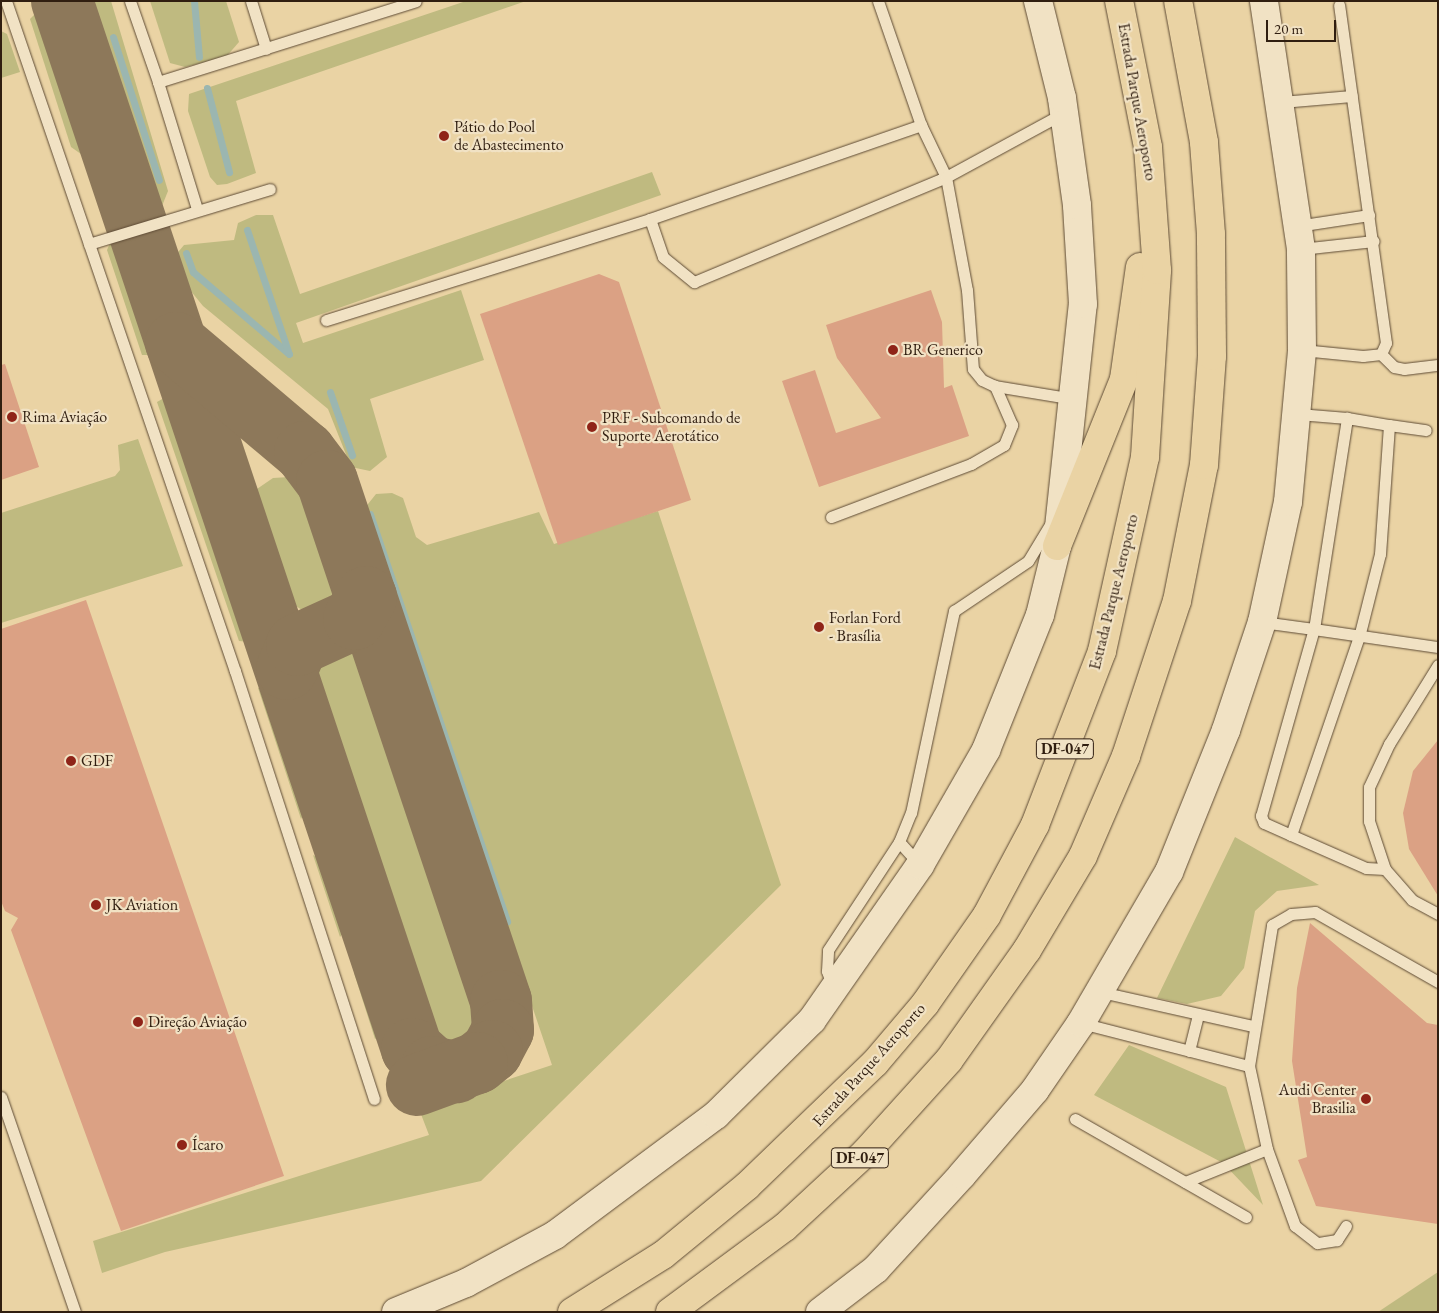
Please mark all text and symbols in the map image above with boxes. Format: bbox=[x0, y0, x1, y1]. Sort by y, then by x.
scale bar bbox=[1269, 10, 1339, 42]
text: 20 m bbox=[1274, 19, 1303, 38]
street label: Estrada Parque Aeroporto bbox=[1114, 22, 1160, 182]
place label: Pátio do Pool de Abastecimento bbox=[454, 117, 564, 155]
marker: Pátio do Pool de Abastecimento bbox=[438, 130, 450, 142]
place label: BR Generico bbox=[903, 340, 983, 360]
marker: BR Generico bbox=[887, 344, 899, 356]
place label: Rima Aviação bbox=[22, 407, 107, 427]
place label: PRF - Subcomando de Suporte Aerotático bbox=[602, 408, 740, 446]
marker: Rima Aviação bbox=[6, 411, 18, 423]
marker: PRF - Subcomando de Suporte Aerotático bbox=[586, 421, 598, 433]
street label: Estrada Parque Aeroporto bbox=[1085, 512, 1143, 672]
place label: Forlan Ford - Brasília bbox=[829, 608, 901, 646]
marker: Forlan Ford - Brasília bbox=[813, 621, 825, 633]
road number: DF-047 bbox=[1035, 736, 1095, 762]
place label: GDF bbox=[81, 751, 113, 771]
marker: GDF bbox=[65, 755, 77, 767]
place label: JK Aviation bbox=[106, 895, 178, 915]
marker: JK Aviation bbox=[90, 899, 102, 911]
street label: Estrada Parque Aeroporto bbox=[808, 999, 930, 1131]
place label: Direção Aviação bbox=[148, 1012, 247, 1032]
marker: Direção Aviação bbox=[132, 1016, 144, 1028]
place label: Audi Center Brasilia bbox=[1279, 1080, 1356, 1118]
marker: Audi Center Brasilia bbox=[1360, 1093, 1372, 1105]
place label: Ícaro bbox=[192, 1135, 223, 1155]
marker: Ícaro bbox=[176, 1139, 188, 1151]
road number: DF-047 bbox=[830, 1146, 890, 1170]

